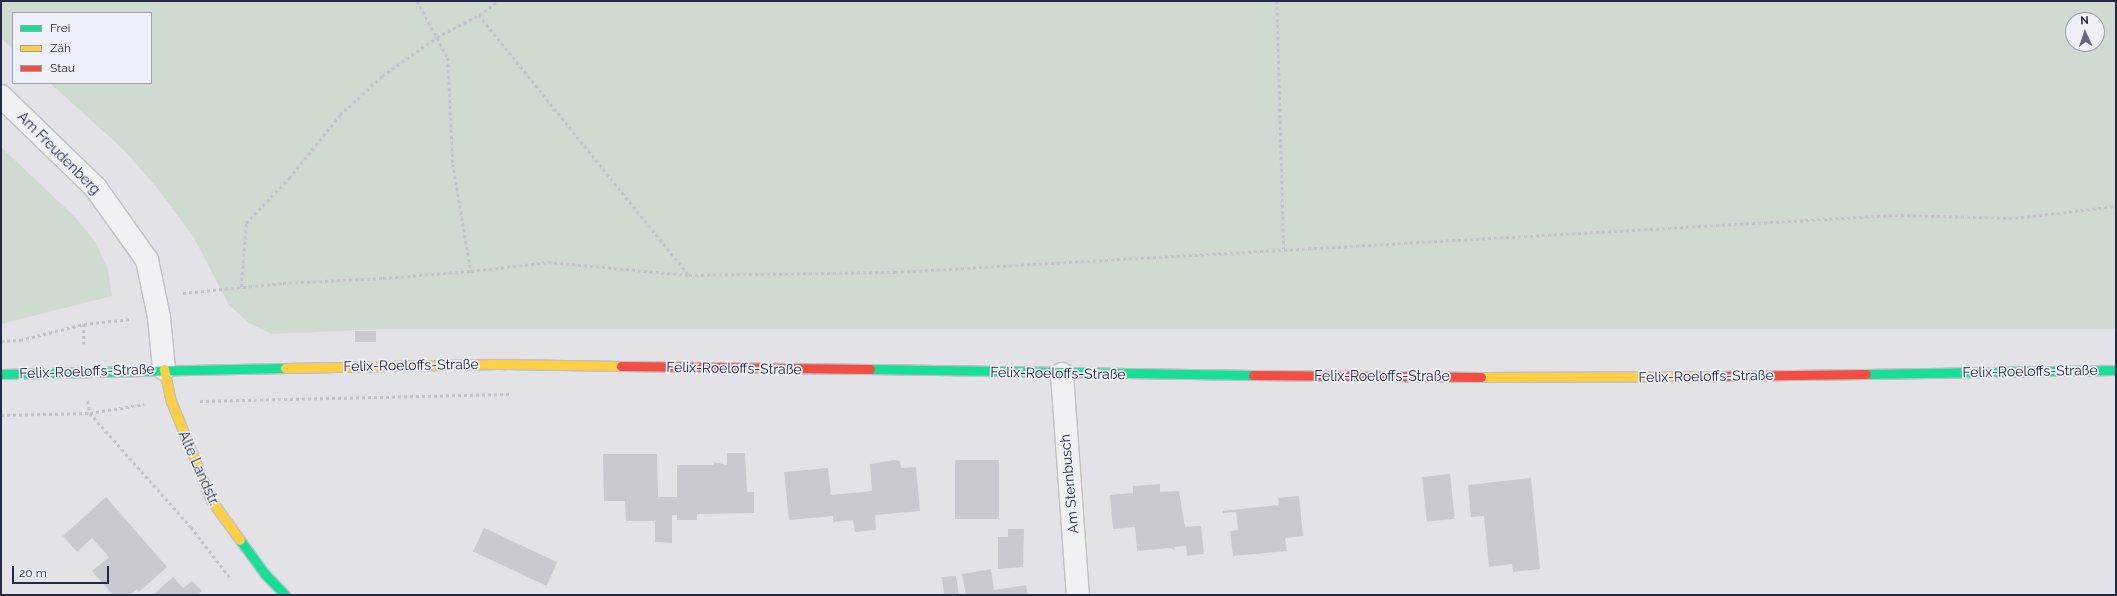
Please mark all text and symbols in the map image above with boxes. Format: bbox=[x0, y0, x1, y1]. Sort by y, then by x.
legend bbox=[12, 12, 152, 84]
north arrow bbox=[2065, 12, 2105, 52]
text: N bbox=[2080, 14, 2089, 27]
text: Frei bbox=[50, 21, 70, 35]
text: Zäh bbox=[50, 41, 71, 55]
text: Stau bbox=[50, 61, 75, 75]
street label: Am Freudenberg bbox=[14, 108, 104, 198]
street label: Felix-Roeloffs-Straße bbox=[343, 355, 479, 375]
street label: Felix-Roeloffs-Straße bbox=[666, 358, 802, 378]
street label: Felix-Roeloffs-Straße bbox=[19, 360, 155, 382]
street label: Felix-Roeloffs-Straße bbox=[1962, 361, 2098, 381]
street label: Felix-Roeloffs-Straße bbox=[990, 363, 1126, 383]
street label: Felix-Roeloffs-Straße bbox=[1638, 366, 1774, 386]
street label: Felix-Roeloffs-Straße bbox=[1314, 368, 1450, 384]
street label: Alte Landstr. bbox=[175, 428, 223, 508]
street label: Am Sternbusch bbox=[1056, 434, 1082, 534]
scale bar bbox=[14, 558, 111, 584]
text: 20 m bbox=[19, 566, 47, 580]

